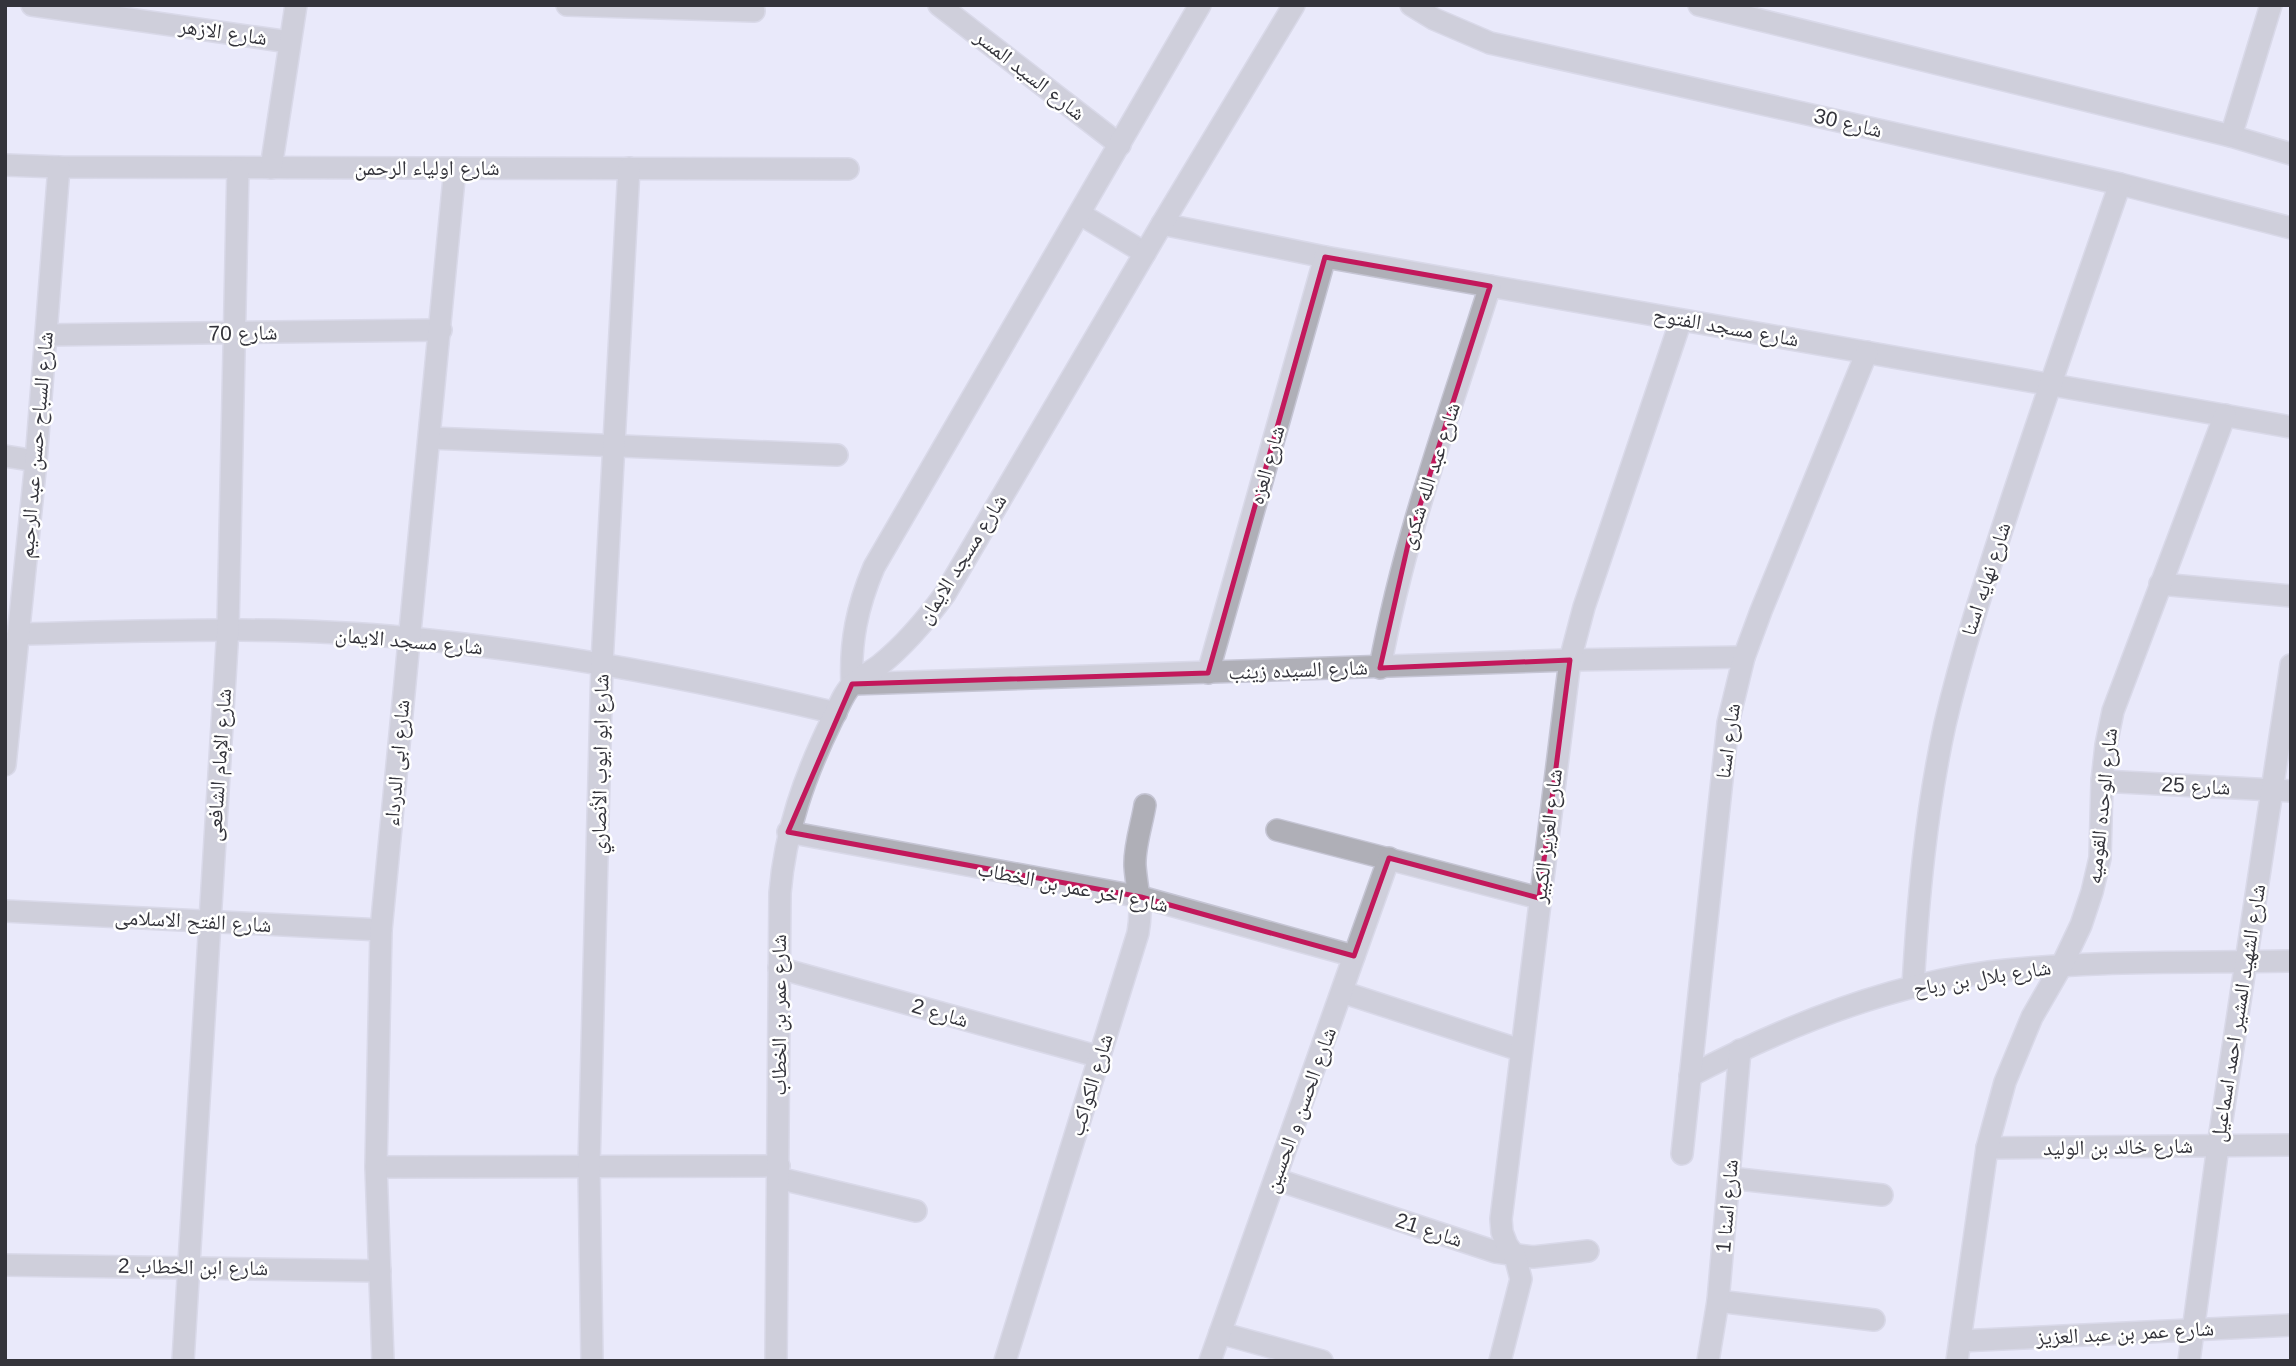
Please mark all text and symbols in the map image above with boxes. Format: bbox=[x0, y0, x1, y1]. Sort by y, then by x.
street label: شارع الازهر bbox=[176, 14, 269, 51]
street label: شارع السيد المسر bbox=[969, 24, 1090, 126]
street label: شارع 30 bbox=[1811, 104, 1884, 143]
street label: شارع اولياء الرحمن bbox=[354, 156, 500, 181]
street label: شارع مسجد الفتوح bbox=[1651, 302, 1801, 353]
street label: شارع 70 bbox=[208, 320, 278, 347]
street label: شارع السباح حسن عبد الرحيم bbox=[14, 331, 60, 560]
street label: شارع عبد الله شكرى bbox=[1395, 399, 1466, 553]
street label: شارع العزه bbox=[1244, 423, 1291, 507]
street label: شارع مسجد الايمان bbox=[913, 490, 1012, 629]
street label: شارع نهايه اسنا bbox=[1956, 519, 2017, 639]
street label: شارع مسجد الايمان bbox=[334, 623, 484, 660]
street label: شارع السيده زينب bbox=[1228, 656, 1368, 685]
street label: شارع ابو ايوب الأنصاري bbox=[586, 673, 618, 855]
street label: شارع الإمام الشافعى bbox=[202, 688, 238, 842]
street label: شارع ابى الدرداء bbox=[380, 699, 415, 827]
street label: شارع اسنا bbox=[1711, 702, 1746, 780]
street label: شارع الوحده القوميه bbox=[2082, 727, 2123, 885]
street label: شارع العزيز الكبير bbox=[1527, 767, 1568, 906]
street label: شارع 25 bbox=[2161, 772, 2231, 801]
street label: شارع اخر عمر بن الخطاب bbox=[975, 857, 1171, 918]
street label: شارع الشهيد المشير احمد اسماعيل bbox=[2206, 882, 2271, 1144]
street label: شارع الفتح الاسلامى bbox=[114, 905, 272, 938]
street label: شارع عمر بن الخطاب bbox=[767, 934, 792, 1096]
street label: شارع بلال بن رباح bbox=[1911, 955, 2053, 1002]
street label: شارع 2 bbox=[909, 994, 971, 1033]
street label: شارع الحسن و الحسين bbox=[1259, 1024, 1342, 1196]
street label: شارع الكواكب bbox=[1064, 1031, 1119, 1139]
street label: شارع خالد بن الوليد bbox=[2043, 1134, 2193, 1161]
street label: شارع اسنا 1 bbox=[1711, 1158, 1744, 1254]
street label: شارع 21 bbox=[1392, 1208, 1466, 1253]
street label: شارع ابن الخطاب 2 bbox=[118, 1254, 268, 1281]
street label: شارع عمر بن عبد العزيز bbox=[2034, 1316, 2215, 1351]

